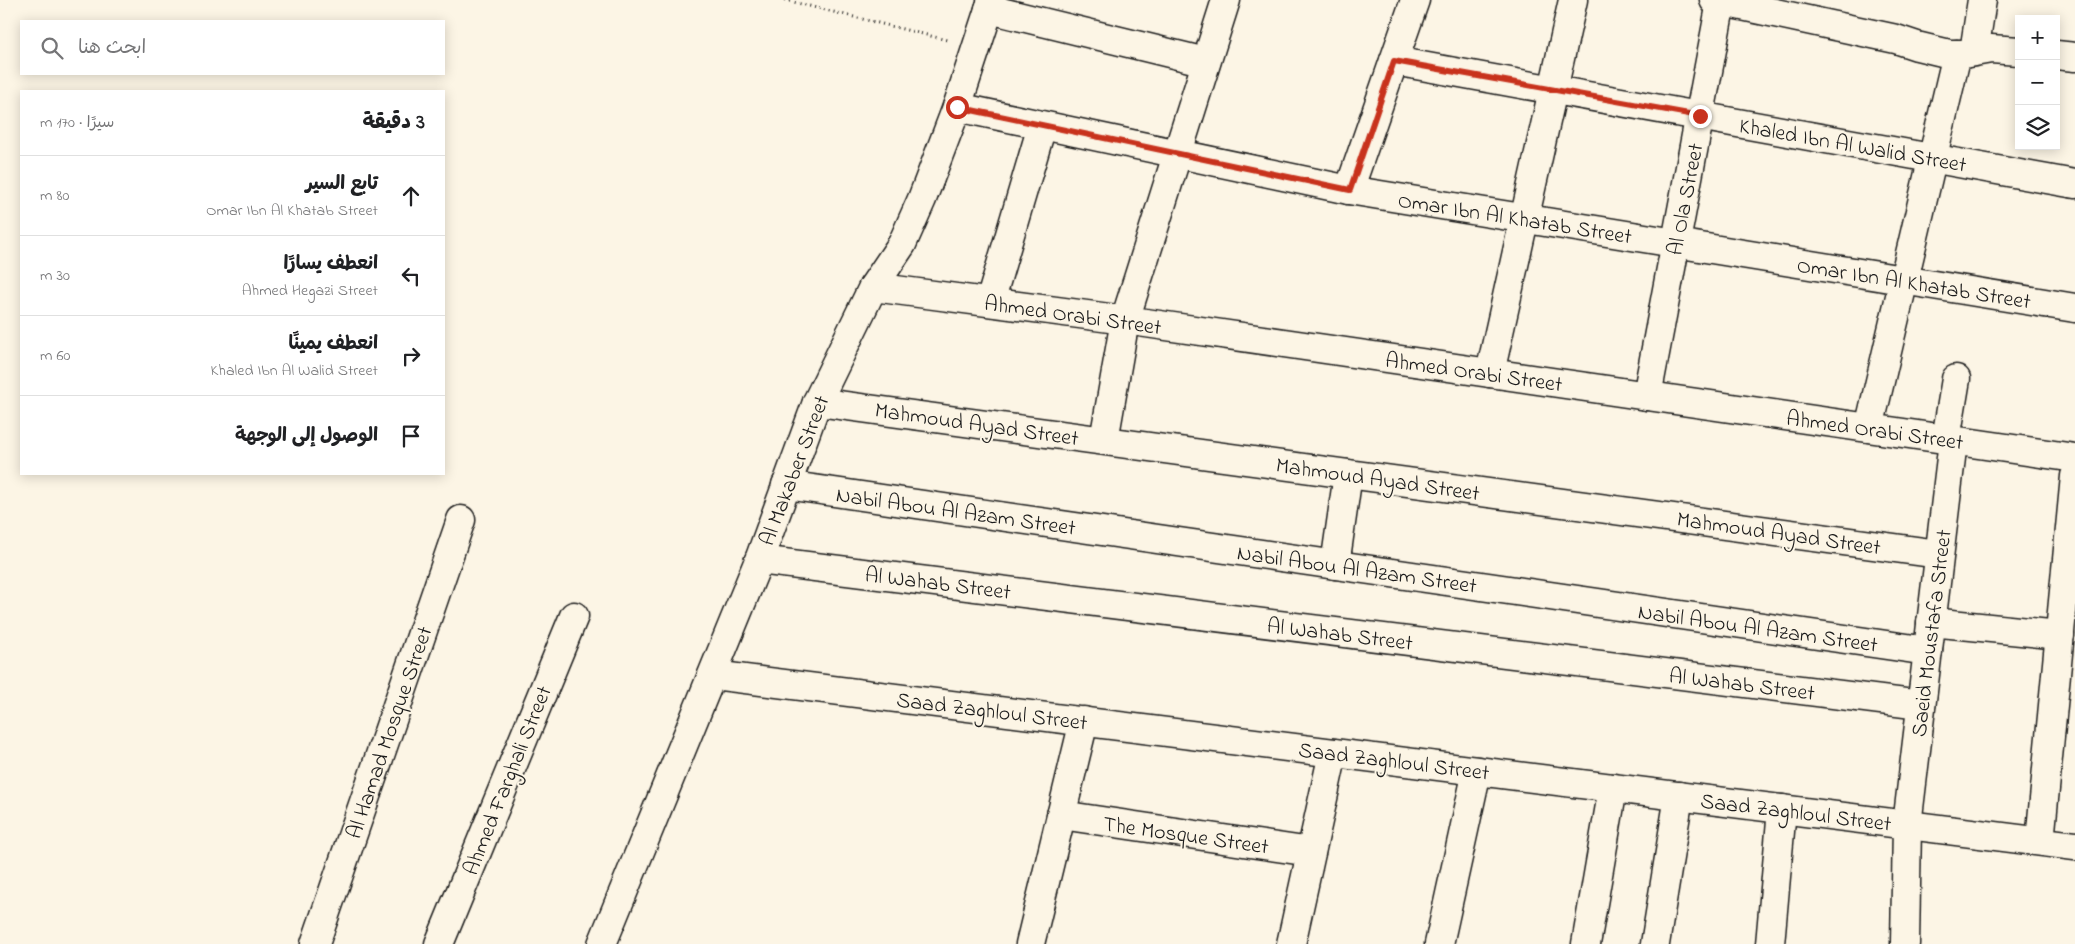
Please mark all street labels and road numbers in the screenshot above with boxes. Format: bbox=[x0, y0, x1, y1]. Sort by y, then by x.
street label: Khaled Ibn Al Walid Street bbox=[1736, 111, 1969, 183]
street label: Al Ola Street bbox=[1660, 140, 1714, 258]
street label: Omar Ibn Al Khatab Street bbox=[1395, 186, 1634, 254]
street label: Omar Ibn Al Khatab Street bbox=[1794, 251, 2033, 319]
street label: Ahmed Orabi Street bbox=[982, 289, 1164, 345]
street label: Ahmed Orabi Street bbox=[1383, 346, 1565, 402]
street label: Al Makaber Street bbox=[752, 391, 839, 551]
street label: Mahmoud Ayad Street bbox=[872, 396, 1081, 457]
street label: Ahmed Orabi Street bbox=[1784, 404, 1966, 460]
street label: Mahmoud Ayad Street bbox=[1273, 451, 1482, 512]
street label: Nabil Abou Al Azam Street bbox=[834, 480, 1078, 546]
street label: Mahmoud Ayad Street bbox=[1674, 505, 1883, 566]
street label: Saeid Moustafa Street bbox=[1904, 527, 1962, 739]
street label: Nabil Abou Al Azam Street bbox=[1235, 538, 1479, 604]
street label: Al Wahab Street bbox=[863, 560, 1013, 610]
street label: Nabil Abou Al Azam Street bbox=[1636, 597, 1880, 663]
street label: Al Wahab Street bbox=[1265, 611, 1415, 661]
street label: Al Hamad Mosque Street bbox=[339, 622, 442, 843]
street label: Al Wahab Street bbox=[1667, 661, 1817, 711]
street label: Ahmed Farghali Street bbox=[456, 681, 563, 881]
street label: Saad Zaghloul Street bbox=[894, 685, 1089, 742]
street label: Saad Zaghloul Street bbox=[1296, 735, 1491, 792]
street label: Saad Zaghloul Street bbox=[1698, 786, 1893, 843]
street label: The Mosque Street bbox=[1101, 810, 1271, 865]

